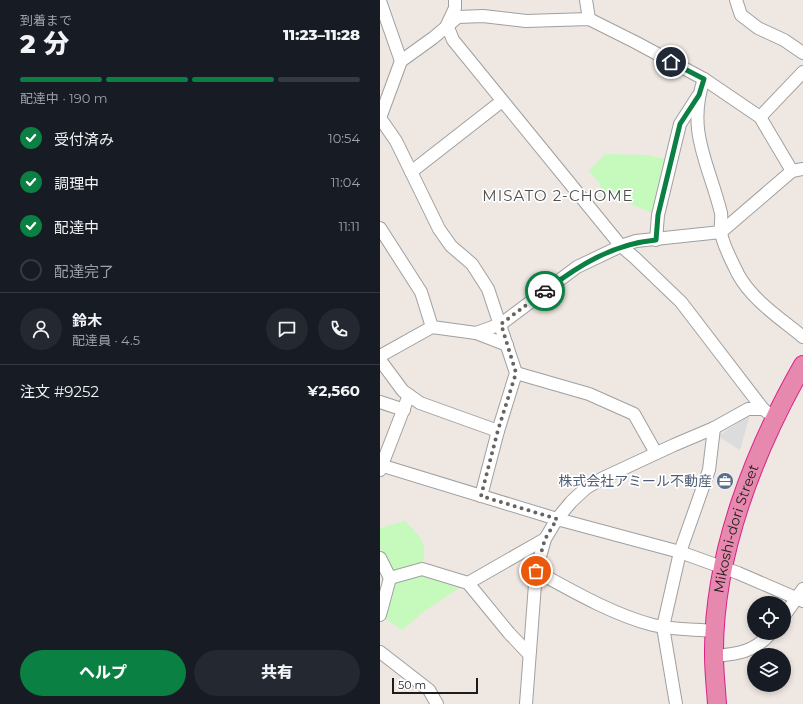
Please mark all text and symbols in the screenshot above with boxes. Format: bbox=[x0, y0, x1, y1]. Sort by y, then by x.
text: 到着まで bbox=[20, 12, 72, 28]
text: 11:23–11:28 bbox=[283, 25, 360, 44]
text: 2 分 bbox=[20, 28, 69, 60]
pin bbox=[654, 45, 688, 79]
icon: home bbox=[660, 51, 682, 73]
text: 配達中 · 190 m bbox=[20, 90, 108, 106]
icon: check bbox=[20, 127, 42, 149]
text: 受付済み bbox=[54, 130, 114, 149]
text: 10:54 bbox=[328, 130, 360, 146]
icon: check bbox=[20, 171, 42, 193]
text: 調理中 bbox=[54, 174, 99, 193]
text: 11:04 bbox=[331, 174, 360, 190]
district label: MISATO 2-CHOME bbox=[482, 186, 634, 205]
icon: check bbox=[20, 215, 42, 237]
text: 配達中 bbox=[54, 218, 99, 237]
text: 11:11 bbox=[338, 218, 360, 234]
text: 配達完了 bbox=[54, 262, 114, 281]
courier bbox=[525, 271, 565, 311]
icon: car bbox=[534, 280, 556, 302]
button: person bbox=[20, 308, 62, 350]
button: chat bbox=[266, 308, 308, 350]
button: phone bbox=[318, 308, 360, 350]
text: 鈴木 bbox=[72, 311, 102, 330]
text: 配達員 · 4.5 bbox=[72, 332, 140, 348]
text: ¥2,560 bbox=[307, 381, 360, 400]
text: 注文 #9252 bbox=[20, 382, 99, 401]
street label: Mikoshi-dori Street bbox=[709, 461, 763, 594]
office icon: 株式会社アミール不動産 bbox=[715, 471, 735, 491]
place label: 株式会社アミール不動産 bbox=[558, 472, 712, 490]
pin bbox=[519, 554, 553, 588]
icon: bag bbox=[525, 560, 547, 582]
map controls bbox=[747, 596, 791, 692]
button: locate bbox=[747, 596, 791, 640]
button: layers bbox=[747, 648, 791, 692]
button: ヘルプ bbox=[20, 650, 186, 696]
button: 共有 bbox=[194, 650, 360, 696]
scale bar bbox=[392, 676, 478, 695]
text: 50 m bbox=[398, 678, 426, 692]

